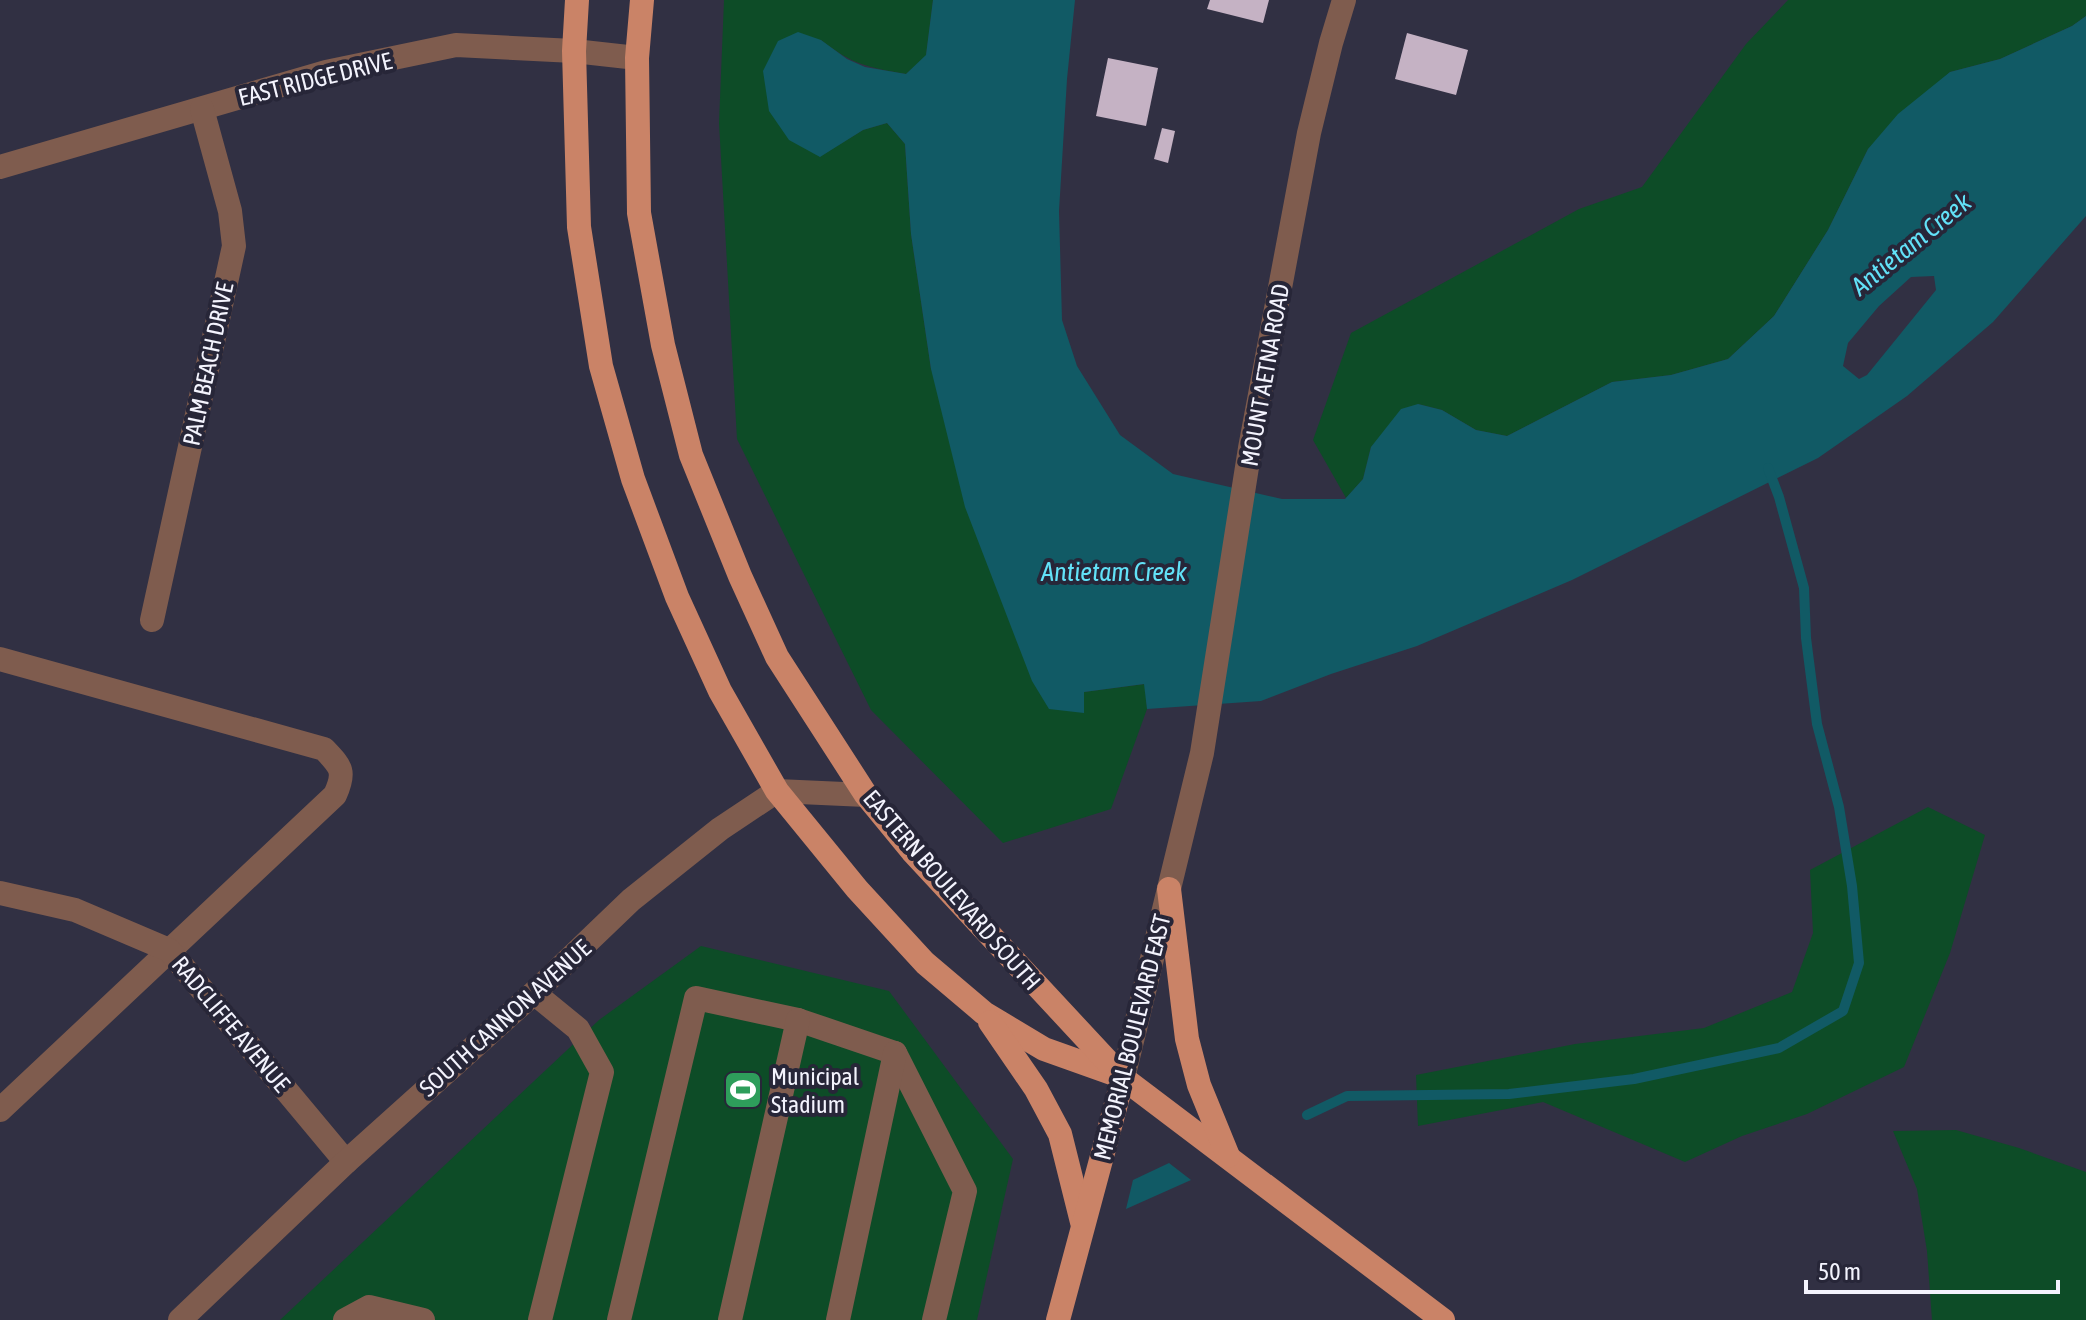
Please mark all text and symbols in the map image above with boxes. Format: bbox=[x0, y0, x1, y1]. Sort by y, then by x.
street label: EAST RIDGE DRIVE bbox=[235, 47, 395, 111]
water label: Antietam Creek bbox=[1844, 186, 1977, 302]
street label: PALM BEACH DRIVE bbox=[178, 280, 238, 448]
street label: MOUNT AETNA ROAD bbox=[1236, 282, 1294, 468]
water label: Antietam Creek bbox=[1040, 557, 1187, 587]
street label: EASTERN BOULEVARD SOUTH bbox=[858, 785, 1046, 995]
street label: MEMORIAL BOULEVARD EAST bbox=[1088, 911, 1176, 1163]
street label: SOUTH CANNON AVENUE bbox=[414, 934, 596, 1102]
street label: RADCLIFFE AVENUE bbox=[167, 951, 295, 1097]
place label: Municipal Stadium bbox=[771, 1063, 860, 1118]
sports icon: Municipal Stadium bbox=[722, 1069, 764, 1111]
scale bar bbox=[1806, 1244, 2058, 1294]
text: 50 m bbox=[1818, 1258, 1861, 1285]

